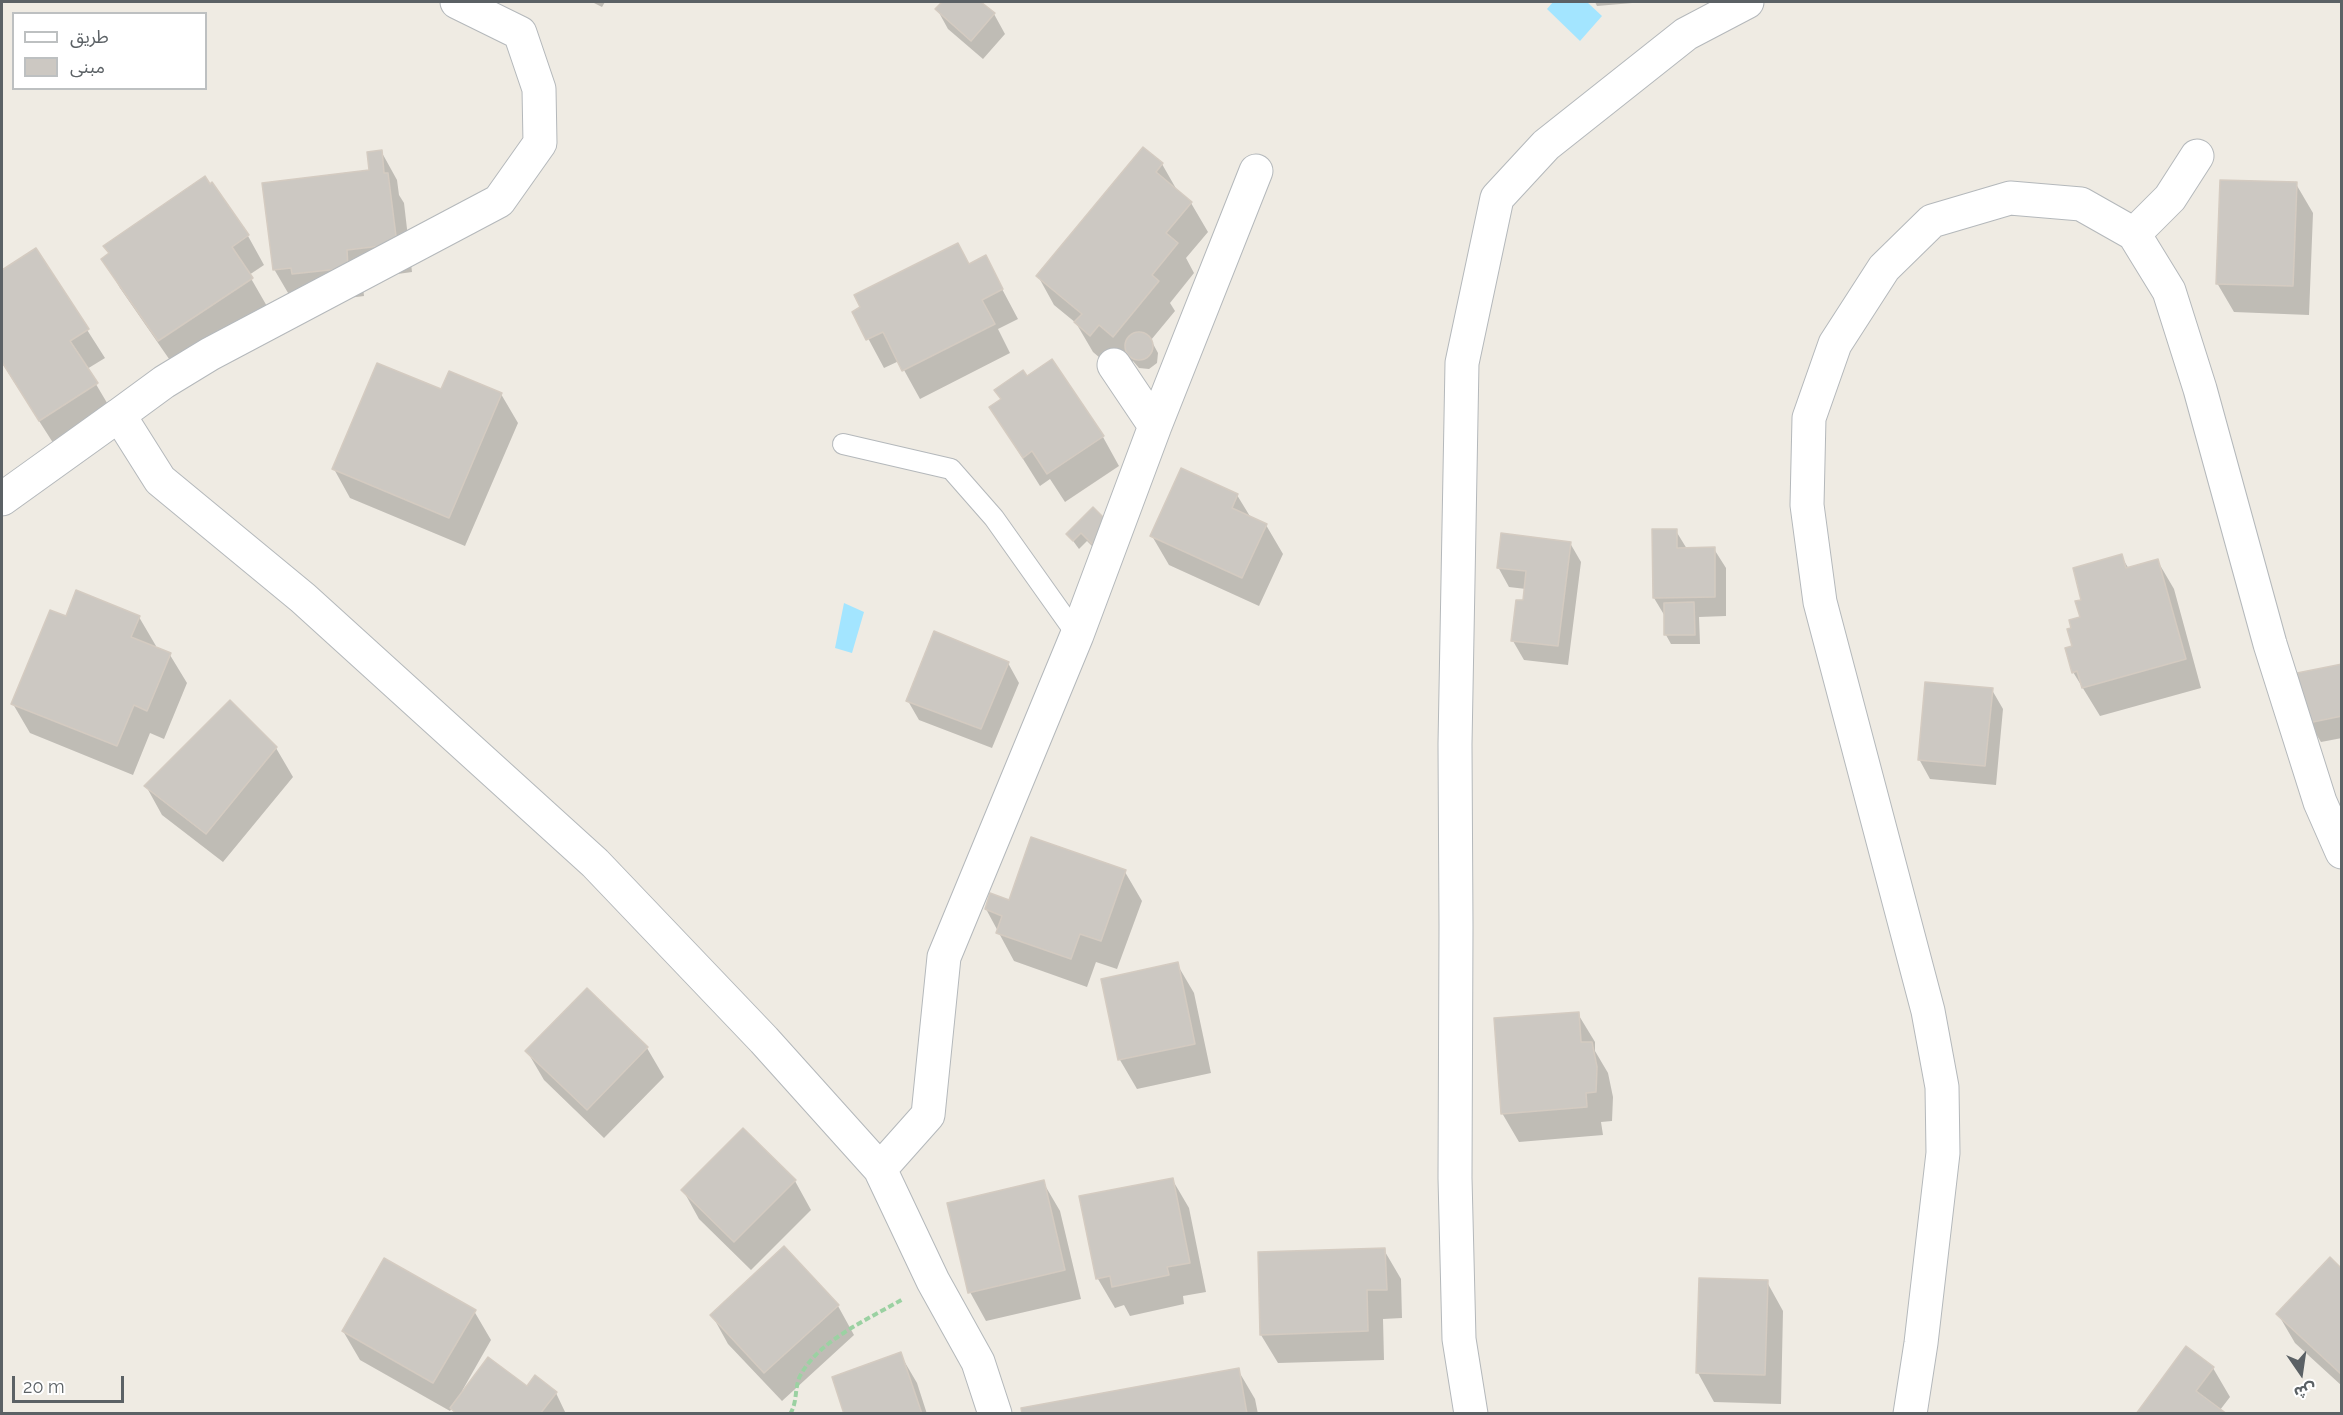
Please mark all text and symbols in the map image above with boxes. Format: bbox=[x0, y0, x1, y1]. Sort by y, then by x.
legend bbox=[12, 12, 207, 90]
text: طريق bbox=[70, 26, 109, 47]
text: مبنى bbox=[70, 56, 105, 77]
north arrow bbox=[2271, 1343, 2331, 1403]
scale bar bbox=[15, 1364, 128, 1402]
text: 20 m bbox=[23, 1376, 65, 1397]
text: ش bbox=[2292, 1379, 2318, 1403]

